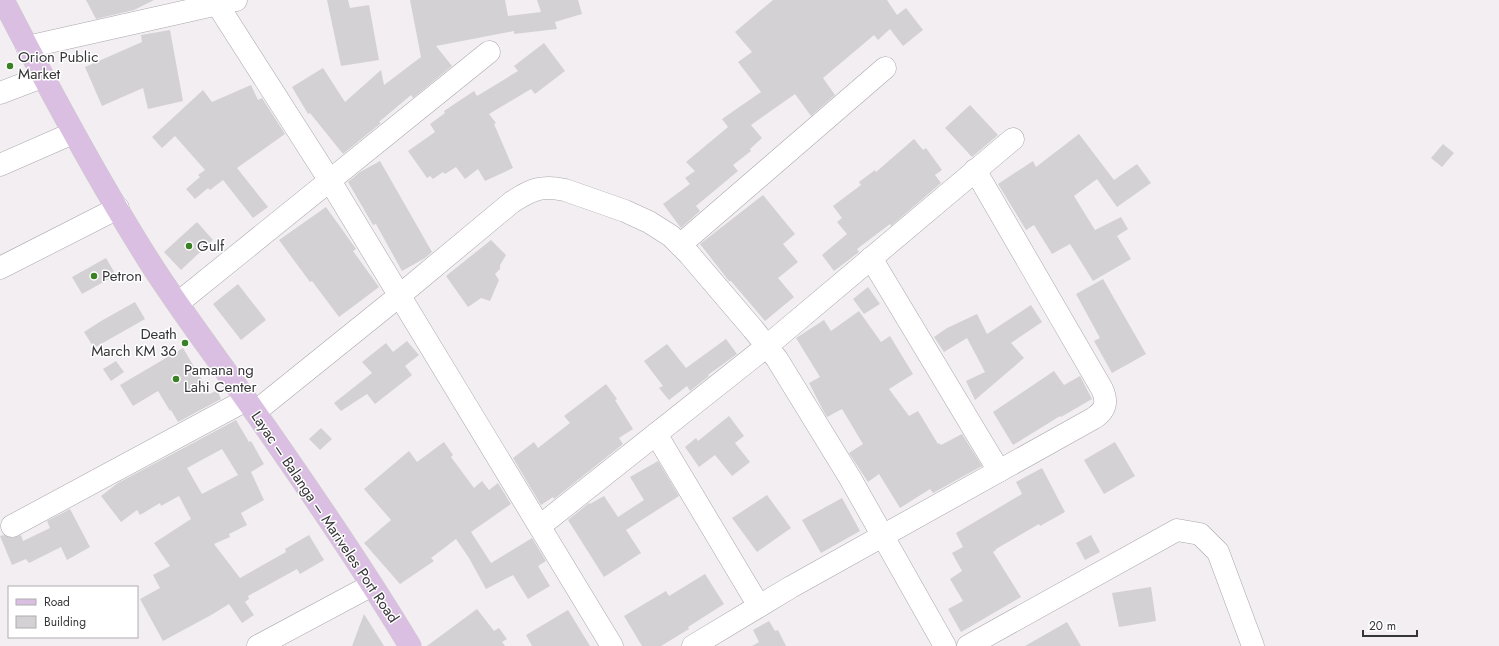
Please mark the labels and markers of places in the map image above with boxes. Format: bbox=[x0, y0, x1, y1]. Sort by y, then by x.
place label: Orion Public Market bbox=[18, 46, 98, 85]
marker: Orion Public Market bbox=[5, 61, 15, 71]
place label: Gulf bbox=[197, 235, 225, 257]
marker: Gulf bbox=[184, 241, 194, 251]
place label: Petron bbox=[102, 265, 142, 287]
marker: Petron bbox=[89, 271, 99, 281]
place label: Death March KM 36 bbox=[91, 323, 177, 362]
marker: Death March KM 36 bbox=[180, 338, 190, 348]
place label: Pamana ng Lahi Center bbox=[184, 359, 257, 398]
marker: Pamana ng Lahi Center bbox=[171, 374, 181, 384]

